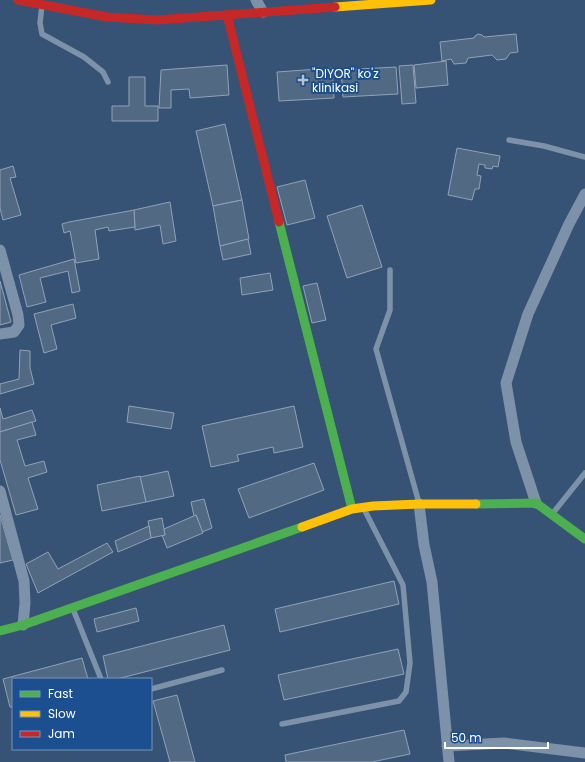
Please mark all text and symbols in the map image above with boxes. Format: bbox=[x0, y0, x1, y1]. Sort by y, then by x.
place label: "DIYOR" ko'z klinikasi bbox=[312, 65, 379, 96]
marker: "DIYOR" ko'z klinikasi bbox=[297, 74, 309, 86]
legend bbox=[12, 678, 152, 750]
text: Fast bbox=[48, 685, 73, 702]
text: Slow bbox=[48, 705, 76, 722]
scale bar bbox=[445, 724, 548, 750]
text: Jam bbox=[48, 725, 75, 742]
text: 50 m bbox=[451, 729, 482, 746]

